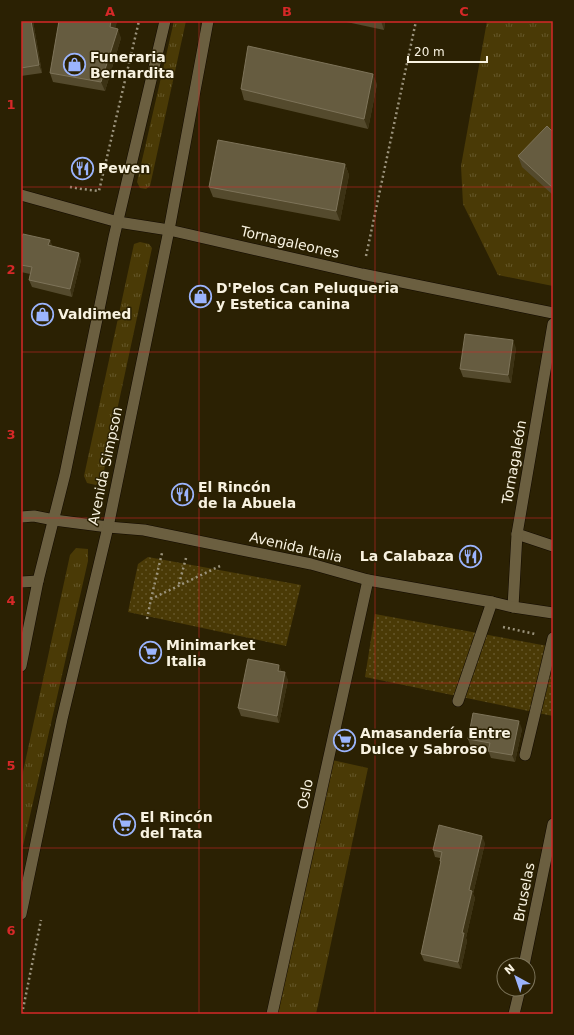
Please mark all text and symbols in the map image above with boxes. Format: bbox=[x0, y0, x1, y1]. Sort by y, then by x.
text: A bbox=[105, 4, 115, 19]
text: B bbox=[282, 4, 292, 19]
text: C bbox=[459, 4, 469, 19]
scale bar bbox=[408, 38, 487, 64]
text: 20 m bbox=[414, 45, 445, 59]
place label: Funeraria Bernardita bbox=[90, 49, 174, 81]
shop icon: Funeraria Bernardita bbox=[62, 52, 88, 78]
text: 1 bbox=[6, 97, 16, 112]
restaurant icon: Pewen bbox=[69, 155, 95, 181]
place label: Pewen bbox=[98, 160, 150, 176]
street label: Tornagaleones bbox=[238, 223, 341, 261]
text: 2 bbox=[6, 262, 16, 277]
place label: D'Pelos Can Peluqueria y Estetica canina bbox=[216, 280, 399, 312]
shop icon: D'Pelos Can Peluqueria y Estetica canina bbox=[187, 283, 213, 309]
shop icon: Valdimed bbox=[30, 301, 56, 327]
place label: Valdimed bbox=[58, 306, 131, 322]
street label: Avenida Simpson bbox=[85, 405, 125, 527]
street label: Tornagaleón bbox=[499, 419, 529, 506]
text: 3 bbox=[6, 427, 16, 442]
place label: El Rincón de la Abuela bbox=[198, 479, 296, 511]
restaurant icon: El Rincón de la Abuela bbox=[169, 482, 195, 508]
street label: Avenida Italia bbox=[248, 529, 344, 565]
restaurant icon: La Calabaza bbox=[457, 543, 483, 569]
place label: La Calabaza bbox=[360, 548, 454, 564]
text: 4 bbox=[6, 593, 16, 608]
place label: Minimarket Italia bbox=[166, 637, 256, 669]
supermarket icon: Minimarket Italia bbox=[137, 640, 163, 666]
place label: Amasandería Entre Dulce y Sabroso bbox=[360, 725, 511, 757]
supermarket icon: Amasandería Entre Dulce y Sabroso bbox=[332, 728, 358, 754]
text: 5 bbox=[6, 758, 16, 773]
street label: Oslo bbox=[294, 777, 316, 811]
place label: El Rincón del Tata bbox=[140, 809, 213, 841]
supermarket icon: El Rincón del Tata bbox=[111, 812, 137, 838]
street label: Bruselas bbox=[510, 861, 538, 923]
text: 6 bbox=[6, 923, 16, 938]
north arrow bbox=[496, 957, 536, 997]
text: N bbox=[502, 962, 518, 978]

